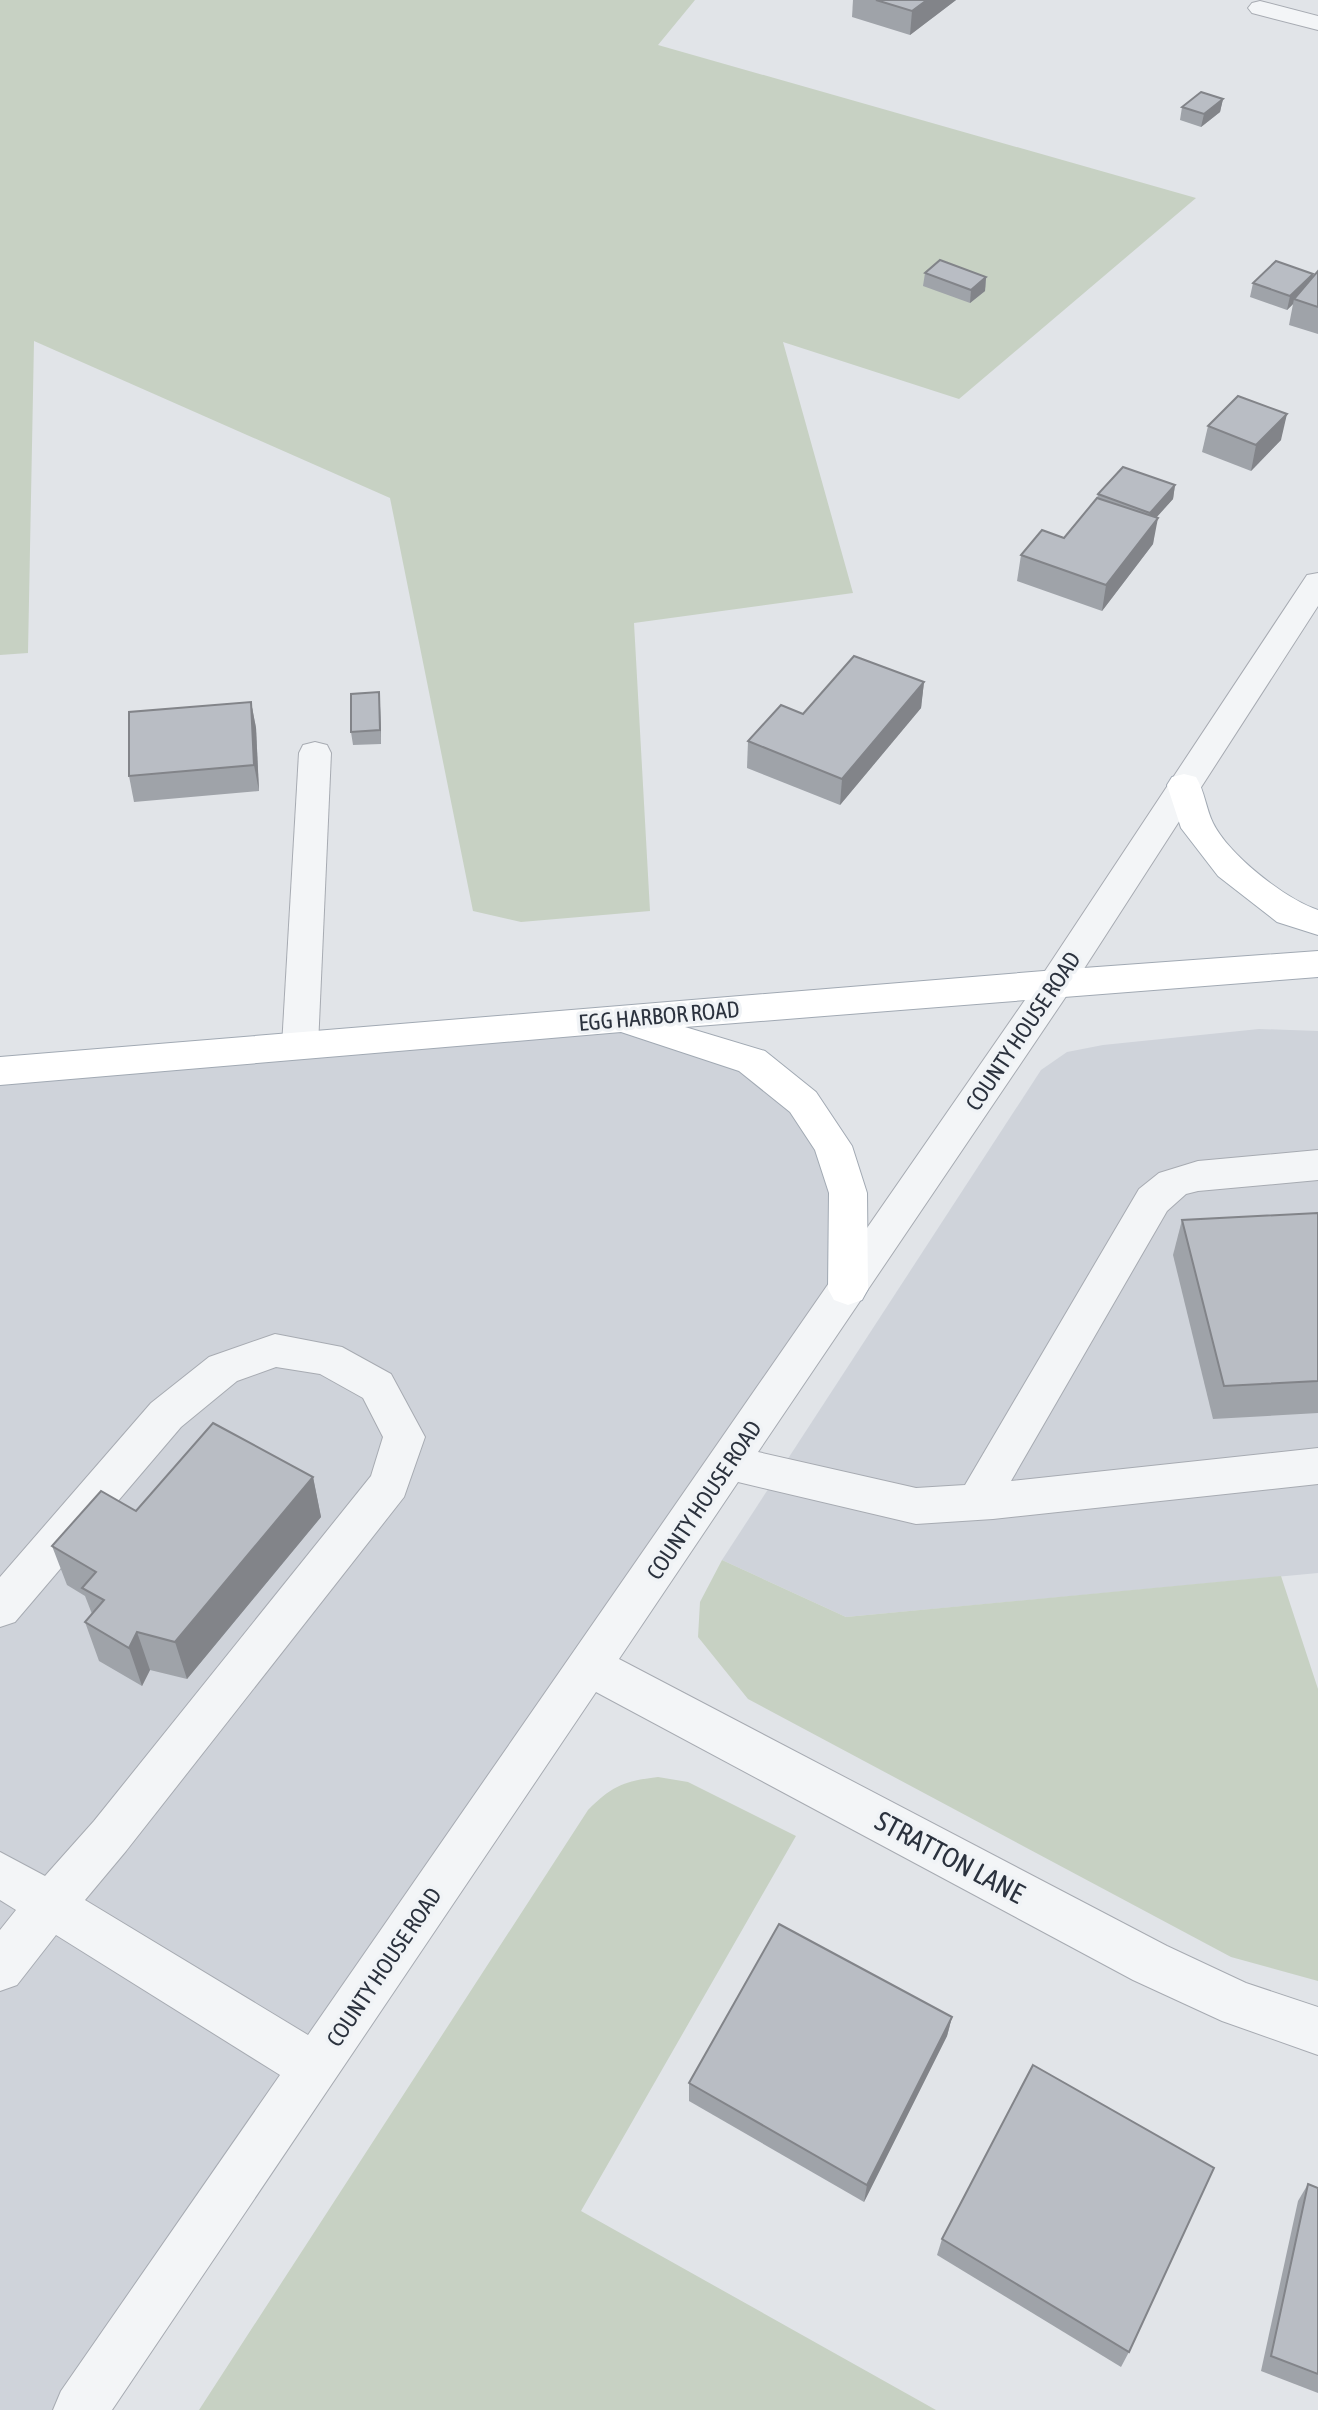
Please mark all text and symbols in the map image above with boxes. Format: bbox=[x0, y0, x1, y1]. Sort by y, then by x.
street label: COUNTY HOUSE ROAD bbox=[960, 947, 1086, 1115]
street label: EGG HARBOR ROAD bbox=[578, 996, 740, 1036]
street label: COUNTY HOUSE ROAD bbox=[641, 1416, 767, 1584]
street label: STRATTON LANE bbox=[870, 1804, 1030, 1910]
street label: COUNTY HOUSE ROAD bbox=[321, 1883, 447, 2051]

